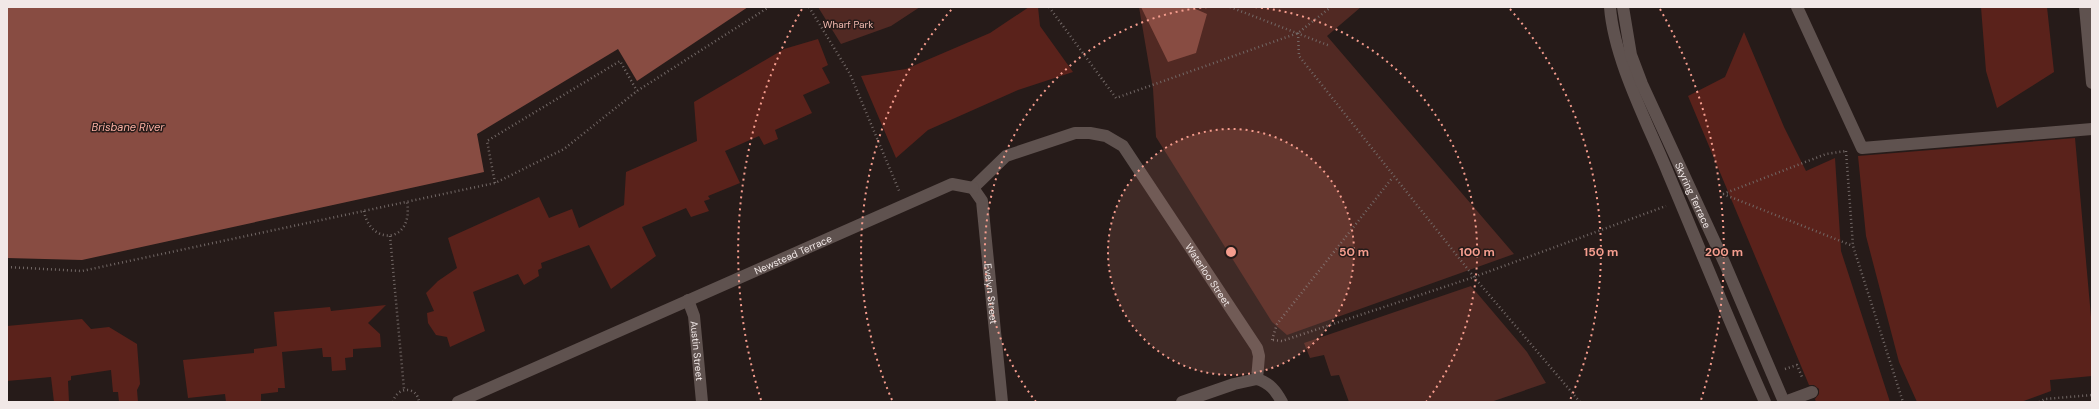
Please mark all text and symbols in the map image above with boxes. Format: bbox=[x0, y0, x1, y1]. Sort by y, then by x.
park label: Wharf Park bbox=[823, 18, 873, 31]
water label: Brisbane River bbox=[92, 120, 165, 134]
street label: Skyring Terrace bbox=[1672, 160, 1714, 230]
street label: Newstead Terrace bbox=[752, 231, 834, 277]
street label: Waterloo Street bbox=[1183, 241, 1234, 309]
text: 50 m bbox=[1339, 244, 1369, 260]
text: 100 m bbox=[1459, 244, 1495, 260]
text: 150 m bbox=[1584, 244, 1618, 260]
text: 200 m bbox=[1705, 244, 1743, 260]
centre of rings bbox=[1224, 245, 1238, 259]
street label: Evelyn Street bbox=[982, 263, 1001, 325]
street label: Austin Street bbox=[688, 320, 707, 381]

